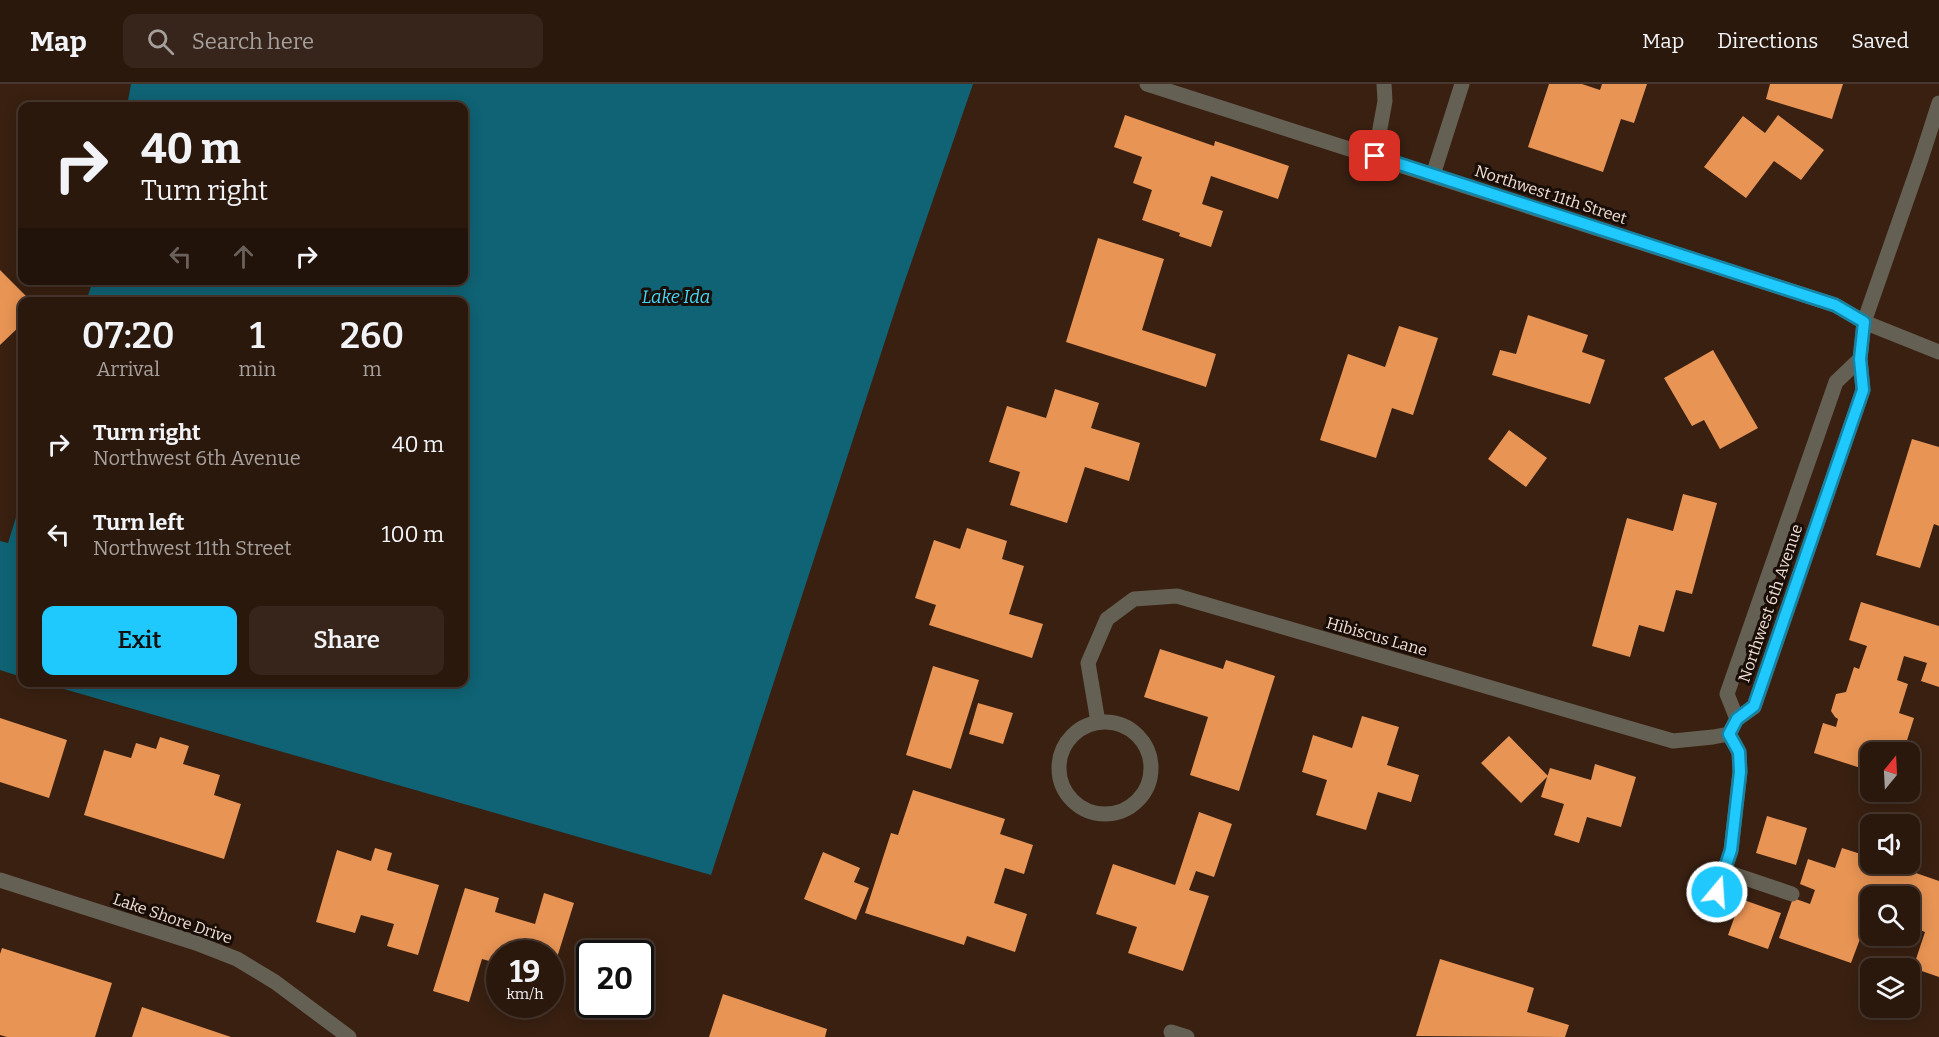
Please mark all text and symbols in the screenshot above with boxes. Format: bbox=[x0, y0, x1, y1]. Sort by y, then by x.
search box bbox=[123, 14, 543, 68]
text: Map bbox=[30, 25, 87, 58]
icon: search bbox=[144, 25, 177, 58]
text: Search here bbox=[192, 28, 314, 55]
text: Map bbox=[1642, 28, 1684, 54]
text: Directions bbox=[1717, 28, 1818, 54]
text: Saved bbox=[1851, 28, 1909, 54]
text: 40 m bbox=[141, 124, 241, 174]
icon: right bbox=[42, 126, 120, 204]
pin bbox=[1349, 130, 1400, 181]
icon: arrive bbox=[1358, 139, 1391, 172]
street label: Northwest 11th Street bbox=[1472, 161, 1629, 228]
text: Turn right bbox=[141, 175, 268, 207]
icon: left bbox=[164, 240, 197, 273]
icon: ahead bbox=[227, 240, 260, 273]
icon: right bbox=[290, 240, 323, 273]
water label: Lake Ida bbox=[642, 286, 710, 308]
text: 07:20 bbox=[82, 314, 175, 358]
text: 1 bbox=[250, 314, 265, 358]
text: 260 bbox=[340, 314, 404, 358]
text: Arrival bbox=[97, 357, 160, 381]
text: min bbox=[239, 357, 276, 381]
text: m bbox=[363, 357, 382, 381]
text: Turn right bbox=[93, 419, 201, 446]
icon: right bbox=[42, 428, 75, 461]
text: 40 m bbox=[392, 431, 444, 458]
text: Northwest 6th Avenue bbox=[93, 446, 301, 470]
text: Turn left bbox=[93, 509, 185, 536]
icon: left bbox=[42, 518, 75, 551]
text: 100 m bbox=[381, 521, 444, 548]
street label: Northwest 6th Avenue bbox=[1734, 522, 1807, 685]
text: Northwest 11th Street bbox=[93, 536, 291, 560]
button: Exit bbox=[42, 606, 237, 675]
button: Share bbox=[249, 606, 444, 675]
street label: Hibiscus Lane bbox=[1324, 613, 1430, 660]
north arrow bbox=[1860, 742, 1920, 802]
map controls bbox=[1860, 742, 1920, 1018]
button: sound bbox=[1860, 814, 1920, 874]
position arrow bbox=[1685, 860, 1749, 924]
button: search bbox=[1860, 886, 1920, 946]
street label: Lake Shore Drive bbox=[111, 889, 235, 948]
speed limit sign: 20 bbox=[576, 940, 654, 1018]
text: 19 bbox=[510, 954, 540, 990]
button: layers bbox=[1860, 958, 1920, 1018]
text: km/h bbox=[506, 985, 544, 1003]

